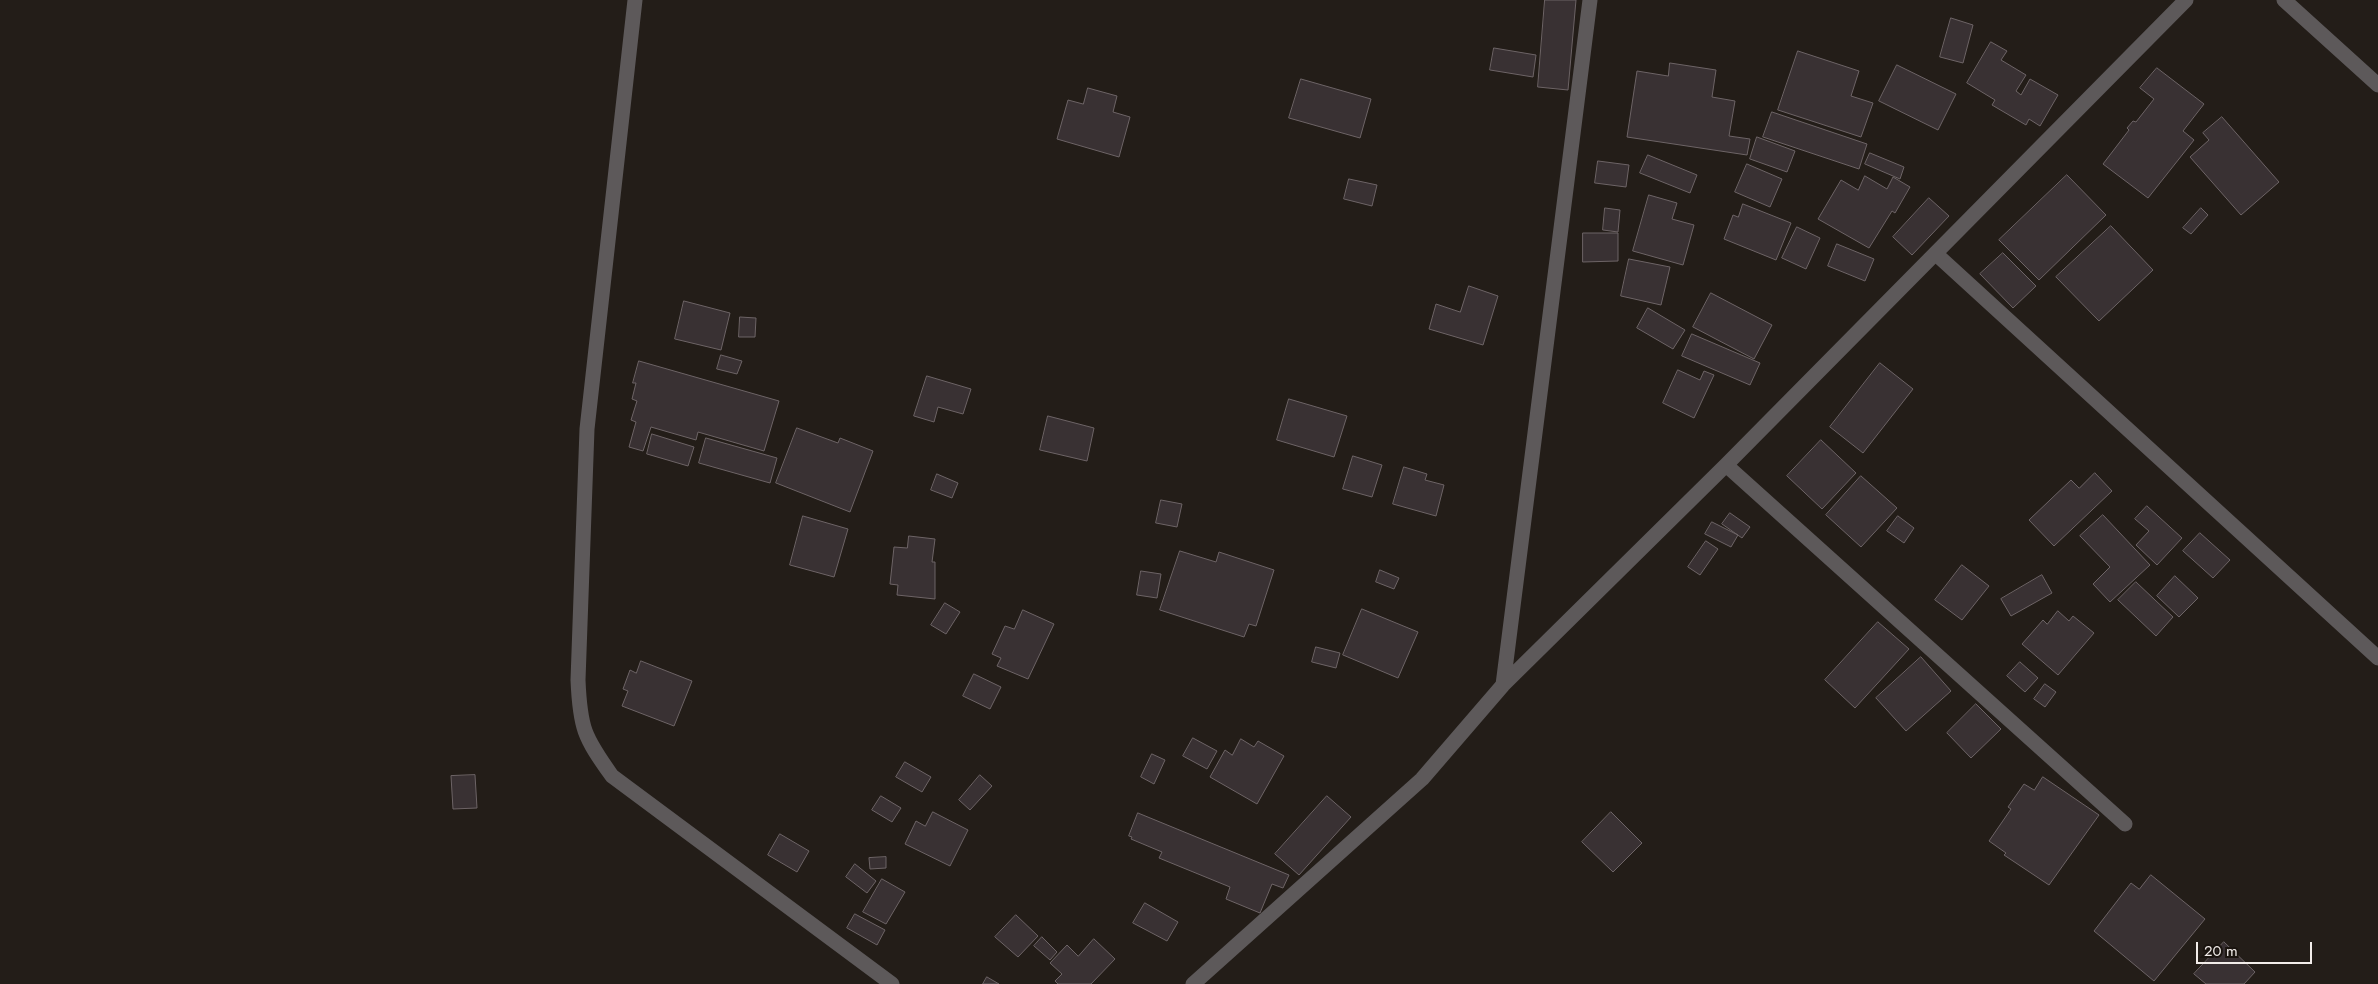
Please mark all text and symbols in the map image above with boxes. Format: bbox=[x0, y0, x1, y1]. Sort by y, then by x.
scale bar bbox=[2198, 932, 2314, 964]
text: 20 m bbox=[2204, 940, 2238, 962]

